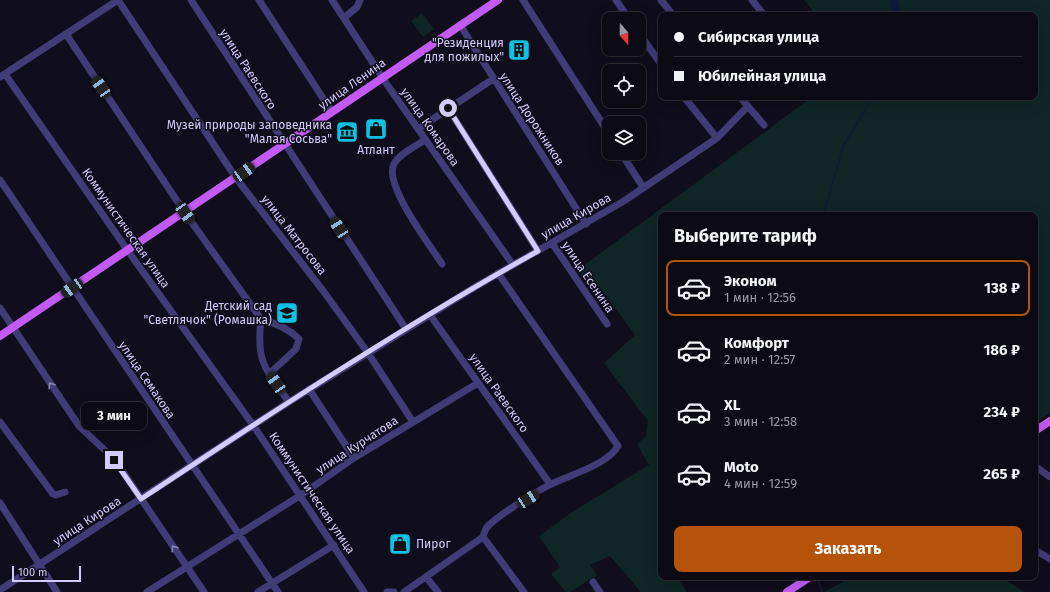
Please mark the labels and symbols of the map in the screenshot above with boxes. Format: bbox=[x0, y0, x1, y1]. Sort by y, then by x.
north arrow bbox=[602, 12, 646, 56]
street label: улица Раевского bbox=[217, 26, 279, 112]
place label: "Резиденция для пожилых" bbox=[424, 36, 504, 64]
building icon: "Резиденция для пожилых" bbox=[506, 37, 532, 63]
street label: улица Ленина bbox=[316, 56, 388, 112]
street label: улица Дорожников bbox=[497, 70, 567, 168]
car bbox=[89, 74, 113, 100]
street label: улица Комарова bbox=[398, 85, 462, 169]
route start bbox=[439, 99, 457, 117]
shop icon: Атлант bbox=[363, 116, 389, 142]
place label: Музей природы заповедника "Малая Сосьва" bbox=[167, 118, 332, 146]
museum icon: Музей природы заповедника "Малая Сосьва" bbox=[334, 119, 360, 145]
place label: Атлант bbox=[357, 143, 395, 157]
car bbox=[231, 160, 257, 184]
street label: Коммунистическая улица bbox=[79, 165, 173, 291]
street label: улица Кирова bbox=[539, 190, 613, 242]
street label: улица Матросова bbox=[258, 192, 330, 278]
car bbox=[173, 200, 197, 226]
car bbox=[327, 215, 351, 241]
street label: улица Есенина bbox=[559, 239, 617, 315]
car bbox=[59, 276, 85, 300]
place label: Детский сад "Светлячок" (Ромашка) bbox=[143, 299, 272, 327]
school or university icon: Детский сад "Светлячок" (Ромашка) bbox=[274, 300, 300, 326]
street label: улица Семакова bbox=[116, 339, 178, 421]
street label: улица Раевского bbox=[466, 351, 532, 435]
car bbox=[264, 370, 288, 396]
one-way arrow bbox=[49, 383, 56, 390]
callout: 3 мин bbox=[81, 402, 147, 430]
street label: улица Курчатова bbox=[313, 413, 401, 477]
street label: Коммунистическая улица bbox=[266, 430, 358, 556]
route end bbox=[105, 451, 123, 469]
car bbox=[515, 487, 541, 511]
street label: улица Кирова bbox=[50, 494, 124, 548]
shop icon: Пирог bbox=[387, 531, 413, 557]
place label: Пирог bbox=[416, 537, 451, 551]
one-way arrow bbox=[171, 545, 179, 552]
scale bar bbox=[12, 564, 81, 583]

